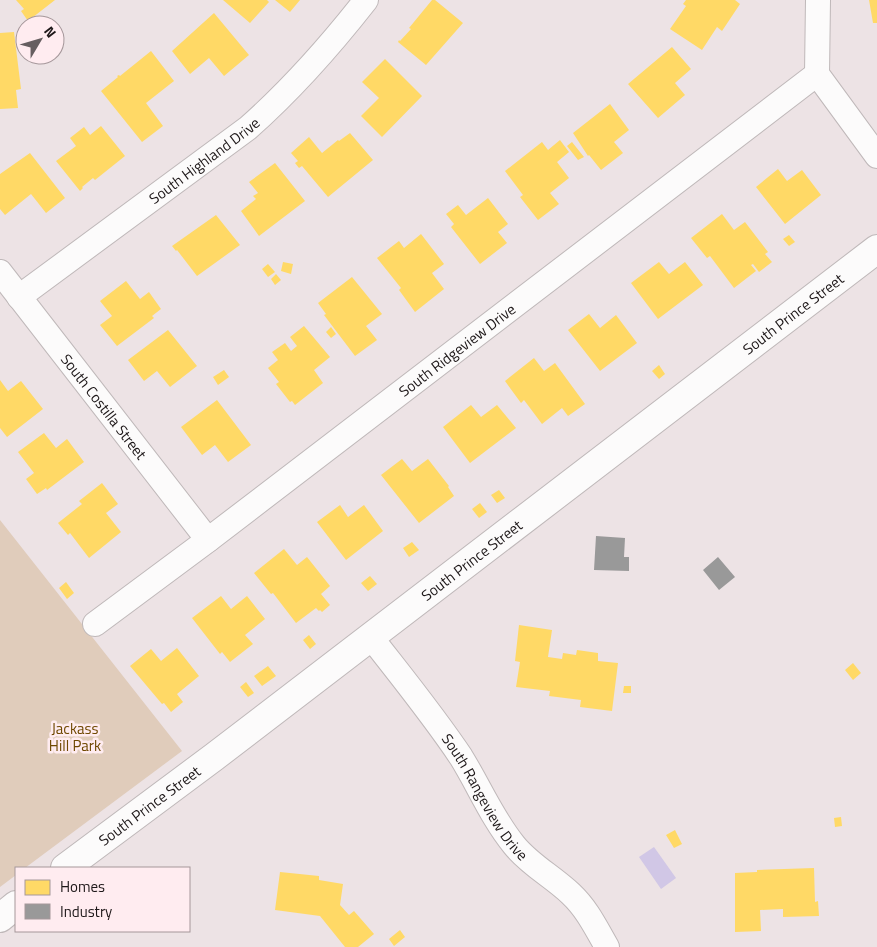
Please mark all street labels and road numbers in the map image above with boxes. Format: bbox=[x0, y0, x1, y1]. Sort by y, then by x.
street label: South Highland Drive bbox=[144, 111, 265, 209]
street label: South Prince Street bbox=[737, 267, 849, 360]
street label: South Ridgeview Drive bbox=[393, 297, 520, 402]
street label: South Costilla Street bbox=[56, 348, 153, 465]
street label: South Prince Street bbox=[416, 513, 527, 606]
street label: South Rangeview Drive bbox=[437, 728, 534, 866]
street label: South Prince Street bbox=[93, 759, 206, 851]

